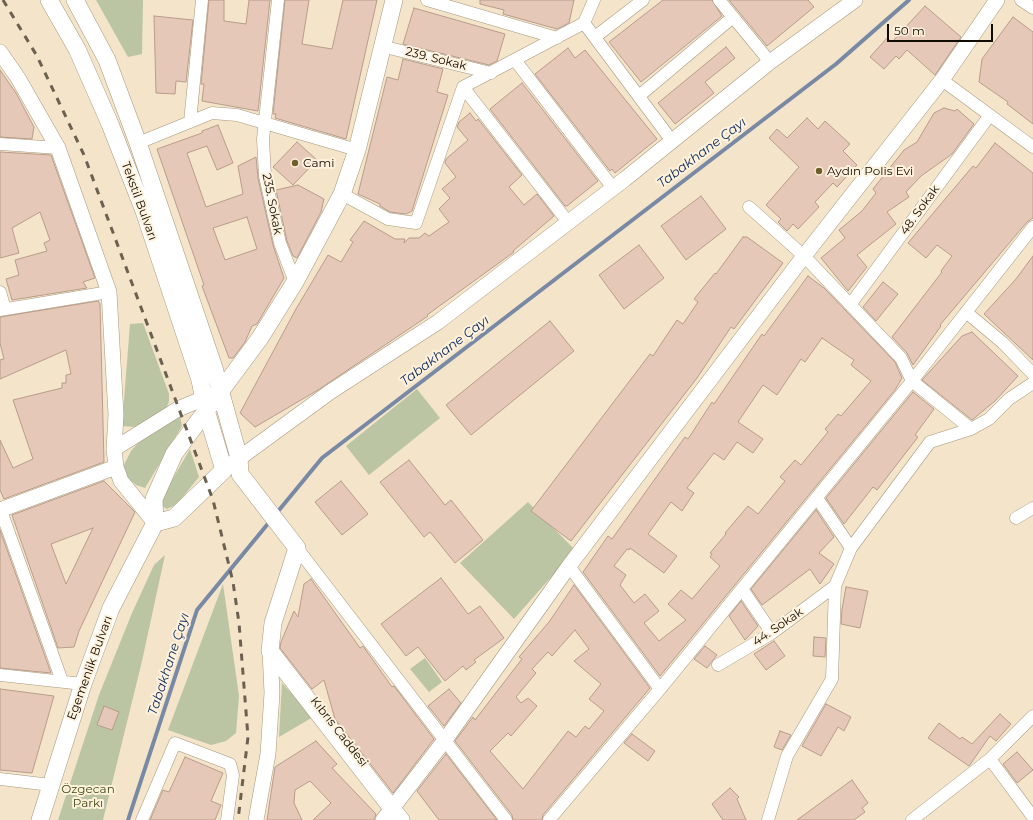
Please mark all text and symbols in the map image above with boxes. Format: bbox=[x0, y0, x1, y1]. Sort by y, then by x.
scale bar bbox=[889, 16, 995, 42]
text: 50 m bbox=[894, 23, 925, 38]
street label: 239. Sokak bbox=[404, 44, 468, 74]
water label: Tabakhane Çayı bbox=[655, 115, 749, 191]
place label: Cami bbox=[303, 156, 334, 170]
marker: Cami bbox=[290, 158, 300, 168]
street label: Tekstil Bulvarı bbox=[118, 160, 160, 242]
place label: Aydın Polis Evi bbox=[827, 164, 913, 178]
marker: Aydın Polis Evi bbox=[814, 166, 824, 176]
street label: 235. Sokak bbox=[259, 172, 285, 236]
street label: 48. Sokak bbox=[897, 182, 943, 238]
water label: Tabakhane Çayı bbox=[398, 313, 492, 389]
street label: 44. Sokak bbox=[750, 605, 806, 649]
water label: Tabakhane Çayı bbox=[145, 611, 193, 717]
street label: Egemenlik Bulvarı bbox=[64, 614, 116, 722]
street label: Kıbrıs Caddesi bbox=[307, 694, 371, 770]
park label: Özgecan Parkı bbox=[61, 782, 115, 810]

